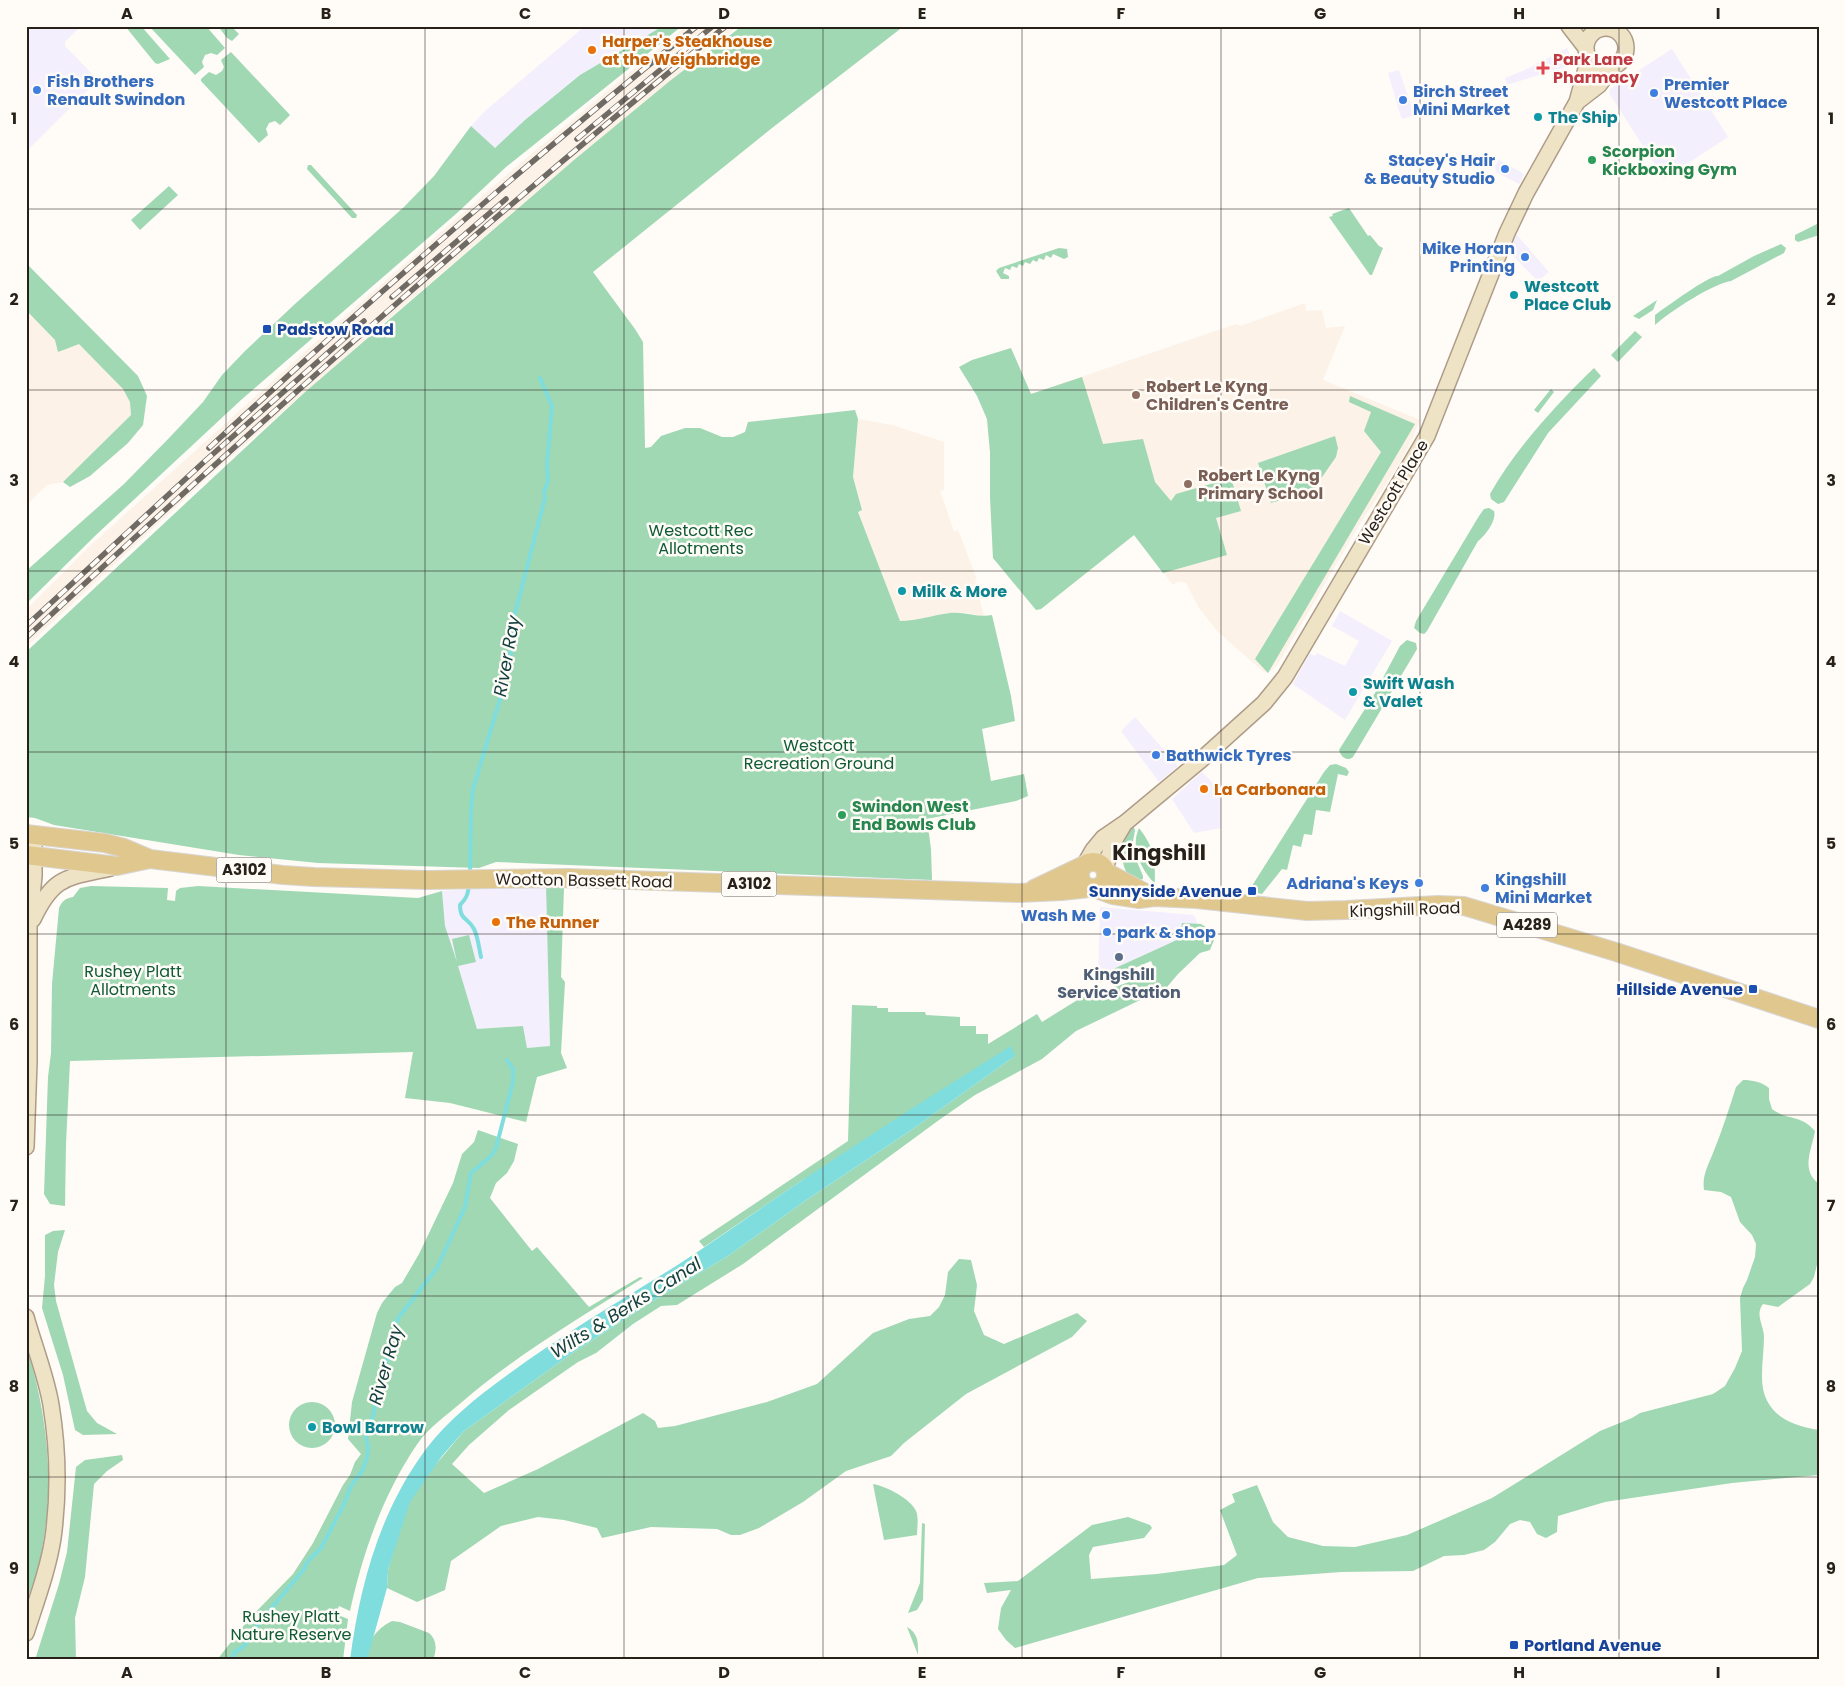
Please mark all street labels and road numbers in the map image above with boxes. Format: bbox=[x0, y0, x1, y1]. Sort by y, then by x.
street label: Westcott Place bbox=[1353, 435, 1434, 549]
road number: A3102 bbox=[216, 858, 272, 882]
street label: Wootton Bassett Road bbox=[495, 867, 673, 894]
road number: A3102 bbox=[722, 872, 776, 896]
street label: Kingshill Road bbox=[1349, 896, 1461, 923]
road number: A4289 bbox=[1497, 912, 1557, 938]

